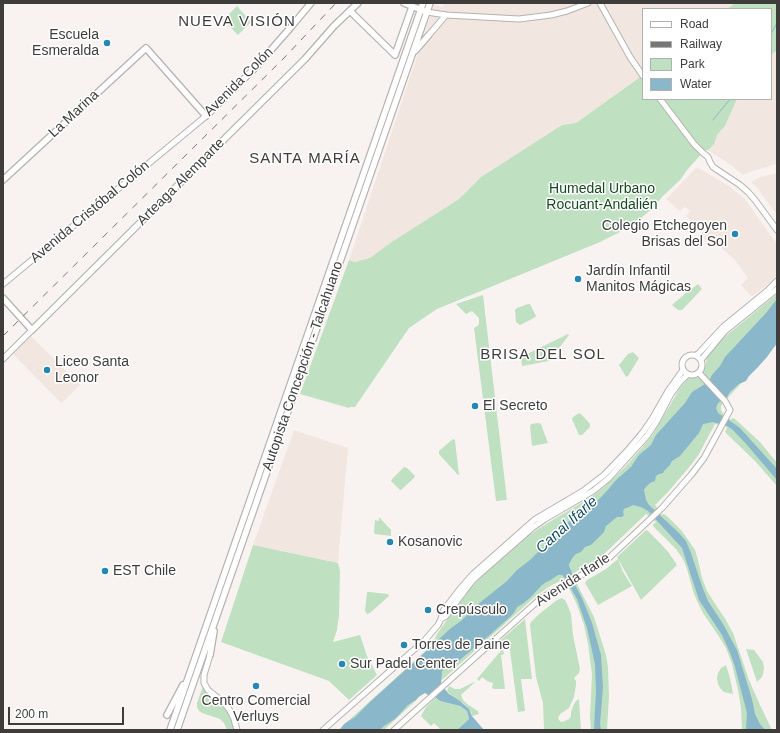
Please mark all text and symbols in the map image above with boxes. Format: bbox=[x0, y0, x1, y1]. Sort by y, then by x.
legend bbox=[642, 8, 772, 100]
district label: NUEVA VISIÓN bbox=[178, 13, 296, 31]
text: Road bbox=[680, 17, 709, 31]
place label: Escuela Esmeralda bbox=[32, 27, 99, 60]
text: Railway bbox=[680, 37, 722, 51]
marker: Escuela Esmeralda bbox=[102, 38, 112, 48]
street label: Avenida Colón bbox=[201, 44, 277, 120]
text: Park bbox=[680, 57, 705, 71]
text: Water bbox=[680, 77, 712, 91]
street label: La Marina bbox=[46, 87, 102, 141]
street label: Arteaga Alemparte bbox=[134, 135, 228, 229]
district label: SANTA MARÍA bbox=[249, 150, 361, 168]
street label: Avenida Cristóbal Colón bbox=[27, 157, 153, 267]
park label: Humedal Urbano Rocuant-Andalién bbox=[546, 181, 658, 214]
place label: Colegio Etchegoyen Brisas del Sol bbox=[602, 218, 727, 250]
marker: Colegio Etchegoyen Brisas del Sol bbox=[730, 229, 740, 239]
street label: Autopista Concepción - Talcahuano bbox=[259, 259, 347, 473]
place label: Jardín Infantil Manitos Mágicas bbox=[586, 263, 691, 296]
marker: Jardín Infantil Manitos Mágicas bbox=[573, 274, 583, 284]
district label: BRISA DEL SOL bbox=[480, 346, 606, 364]
place label: Liceo Santa Leonor bbox=[55, 354, 129, 386]
marker: Liceo Santa Leonor bbox=[42, 365, 52, 375]
place label: El Secreto bbox=[483, 398, 548, 414]
marker: El Secreto bbox=[470, 401, 480, 411]
water label: Canal Ifarle bbox=[532, 493, 602, 557]
place label: Kosanovic bbox=[398, 534, 463, 550]
marker: Kosanovic bbox=[385, 537, 395, 547]
street label: Avenida Ifarle bbox=[533, 550, 613, 610]
place label: EST Chile bbox=[113, 563, 176, 579]
marker: EST Chile bbox=[100, 566, 110, 576]
place label: Crepúsculo bbox=[436, 602, 507, 618]
marker: Crepúsculo bbox=[423, 605, 433, 615]
place label: Torres de Paine bbox=[412, 637, 510, 653]
marker: Torres de Paine bbox=[399, 640, 409, 650]
place label: Sur Padel Center bbox=[350, 656, 457, 672]
marker: Sur Padel Center bbox=[337, 659, 347, 669]
marker: Centro Comercial Verluys bbox=[251, 681, 261, 691]
place label: Centro Comercial Verluys bbox=[202, 693, 310, 726]
scale bar bbox=[10, 699, 126, 725]
text: 200 m bbox=[15, 707, 48, 721]

